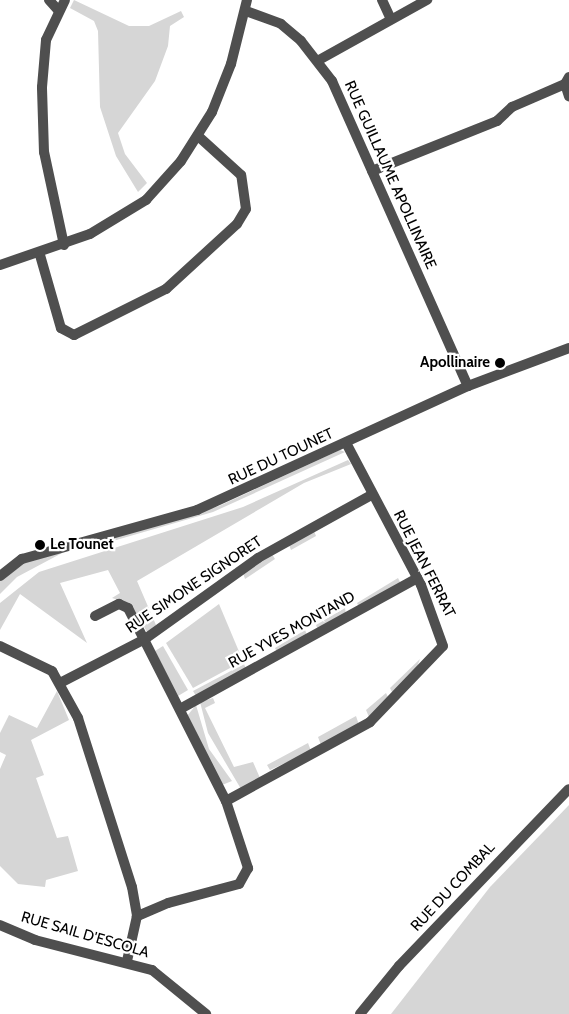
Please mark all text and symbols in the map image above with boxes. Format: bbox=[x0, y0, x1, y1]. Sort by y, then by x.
street label: RUE GUILLAUME APOLLINAIRE bbox=[340, 78, 440, 272]
place label: Apollinaire bbox=[420, 354, 490, 372]
marker: Apollinaire bbox=[494, 357, 506, 369]
street label: RUE DU TOUNET bbox=[226, 425, 336, 489]
street label: RUE JEAN FERRAT bbox=[389, 508, 459, 620]
street label: RUE SIMONE SIGNORET bbox=[123, 533, 265, 637]
place label: Le Tounet bbox=[50, 536, 114, 554]
marker: Le Tounet bbox=[34, 539, 46, 551]
street label: RUE YVES MONTAND bbox=[226, 588, 358, 672]
street label: RUE DU COMBAL bbox=[407, 839, 499, 935]
street label: RUE SAIL D'ESCOLA bbox=[19, 908, 151, 962]

